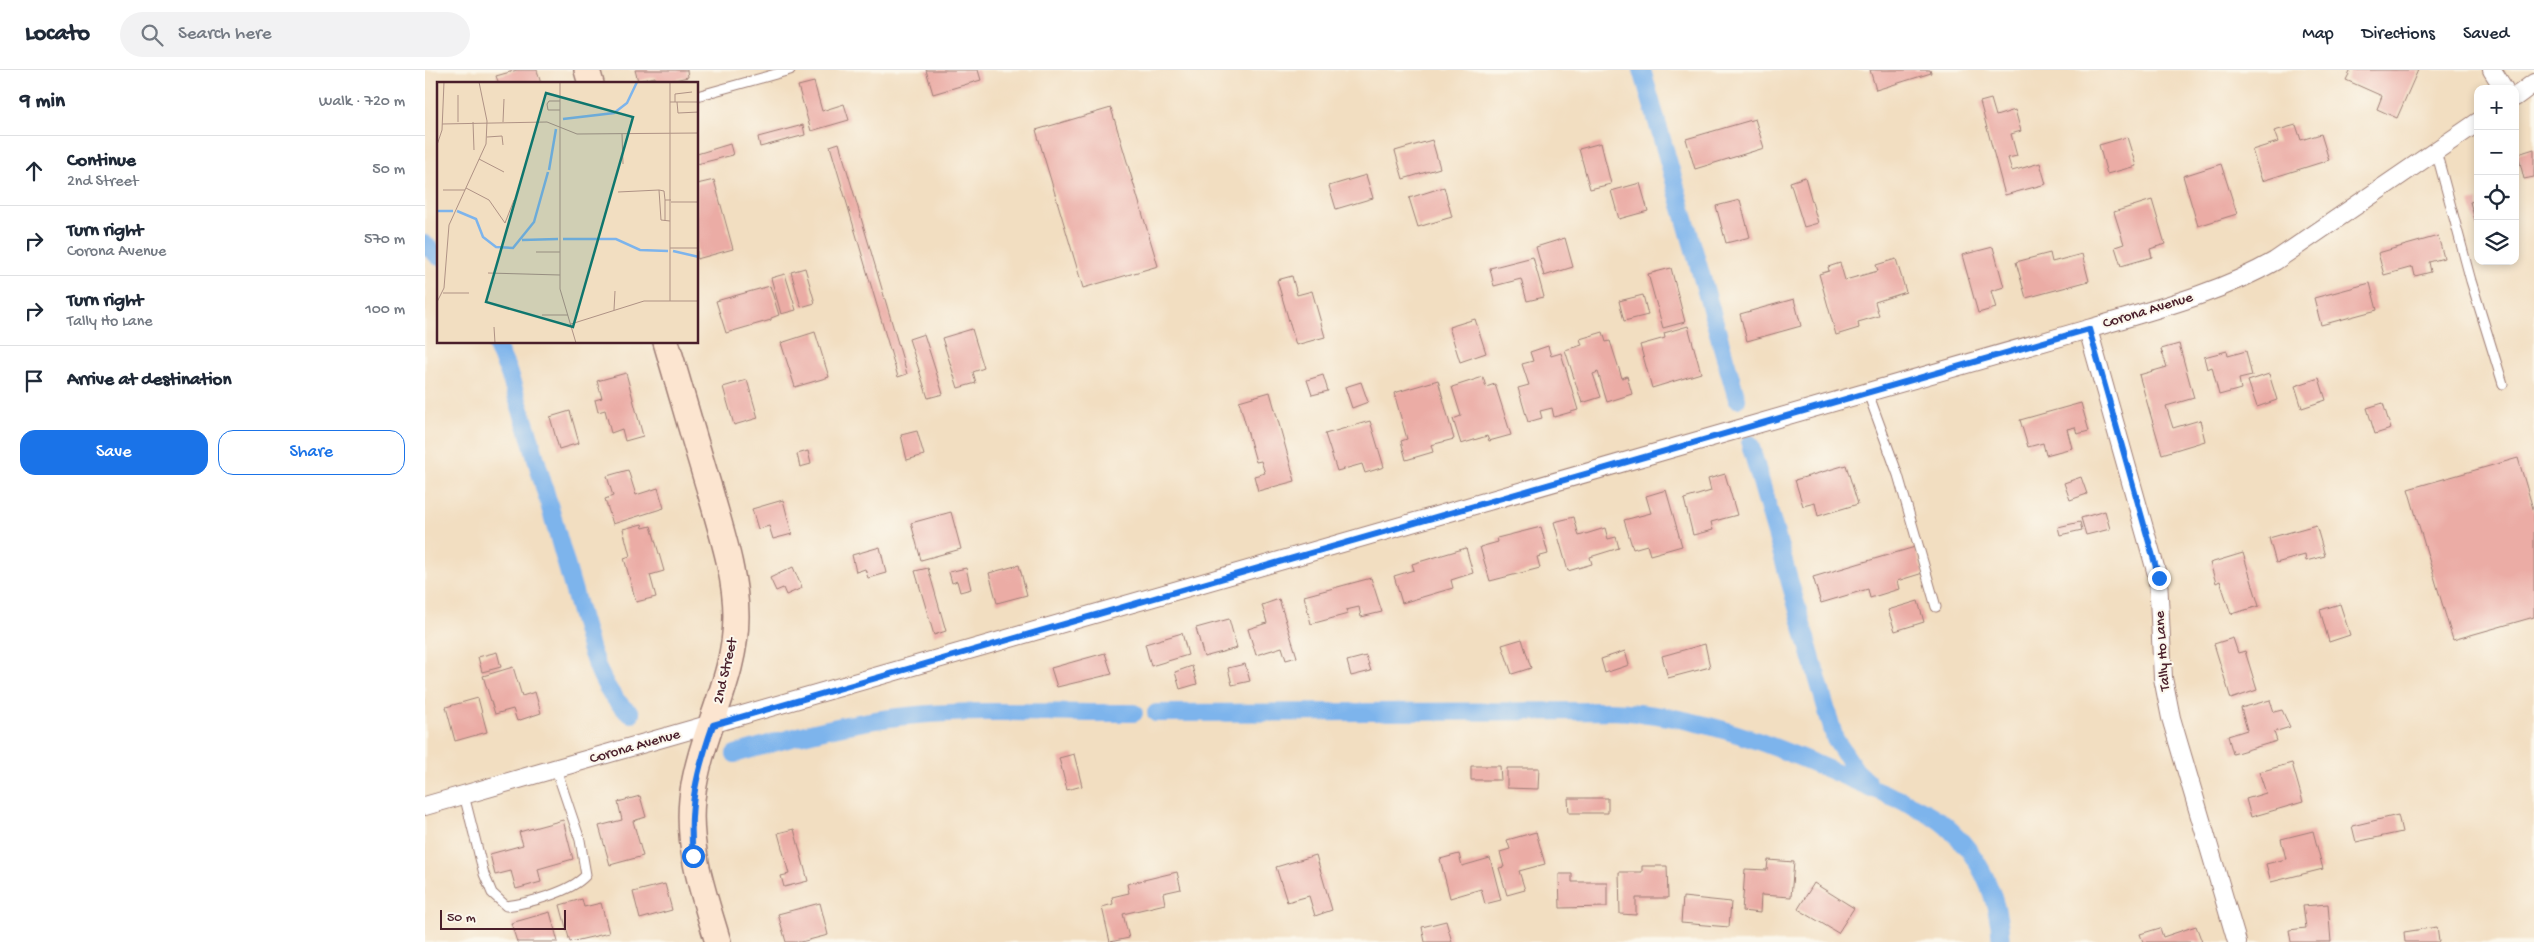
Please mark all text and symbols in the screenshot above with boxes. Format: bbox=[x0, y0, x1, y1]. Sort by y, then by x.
search box bbox=[120, 12, 470, 57]
text: Locato bbox=[25, 20, 90, 49]
icon: search bbox=[138, 21, 166, 49]
text: Search here bbox=[178, 23, 272, 46]
text: Map bbox=[2302, 24, 2334, 45]
text: Directions bbox=[2362, 24, 2435, 45]
text: Saved bbox=[2463, 24, 2509, 45]
inset map bbox=[437, 82, 699, 344]
map controls bbox=[2474, 85, 2519, 265]
button: + bbox=[2474, 85, 2519, 130]
text: 9 min bbox=[20, 90, 65, 115]
text: Walk · 720 m bbox=[319, 93, 405, 112]
button: − bbox=[2474, 130, 2519, 175]
text: Continue bbox=[67, 150, 136, 173]
icon: ahead bbox=[20, 157, 48, 185]
text: 50 m bbox=[372, 161, 405, 180]
text: 2nd Street bbox=[67, 173, 138, 192]
button: locate bbox=[2474, 175, 2519, 220]
text: Turn right bbox=[67, 220, 143, 243]
button: layers bbox=[2474, 220, 2519, 265]
icon: right bbox=[20, 227, 48, 255]
text: 570 m bbox=[364, 231, 405, 250]
text: Corona Avenue bbox=[67, 243, 166, 262]
street label: Corona Avenue bbox=[2101, 289, 2195, 333]
text: Turn right bbox=[67, 290, 143, 313]
icon: right bbox=[20, 297, 48, 325]
text: 100 m bbox=[365, 301, 405, 320]
text: Tally Ho Lane bbox=[67, 313, 153, 332]
icon: arrive bbox=[20, 367, 48, 395]
text: Arrive at destination bbox=[67, 369, 231, 392]
button: Save bbox=[20, 430, 208, 475]
button: Share bbox=[218, 430, 405, 475]
route end bbox=[2148, 567, 2171, 590]
street label: Tally Ho Lane bbox=[2151, 610, 2175, 693]
street label: 2nd Street bbox=[710, 635, 743, 706]
street label: Corona Avenue bbox=[588, 725, 682, 768]
route start bbox=[682, 845, 705, 868]
scale bar bbox=[440, 907, 566, 930]
text: 50 m bbox=[447, 910, 476, 927]

